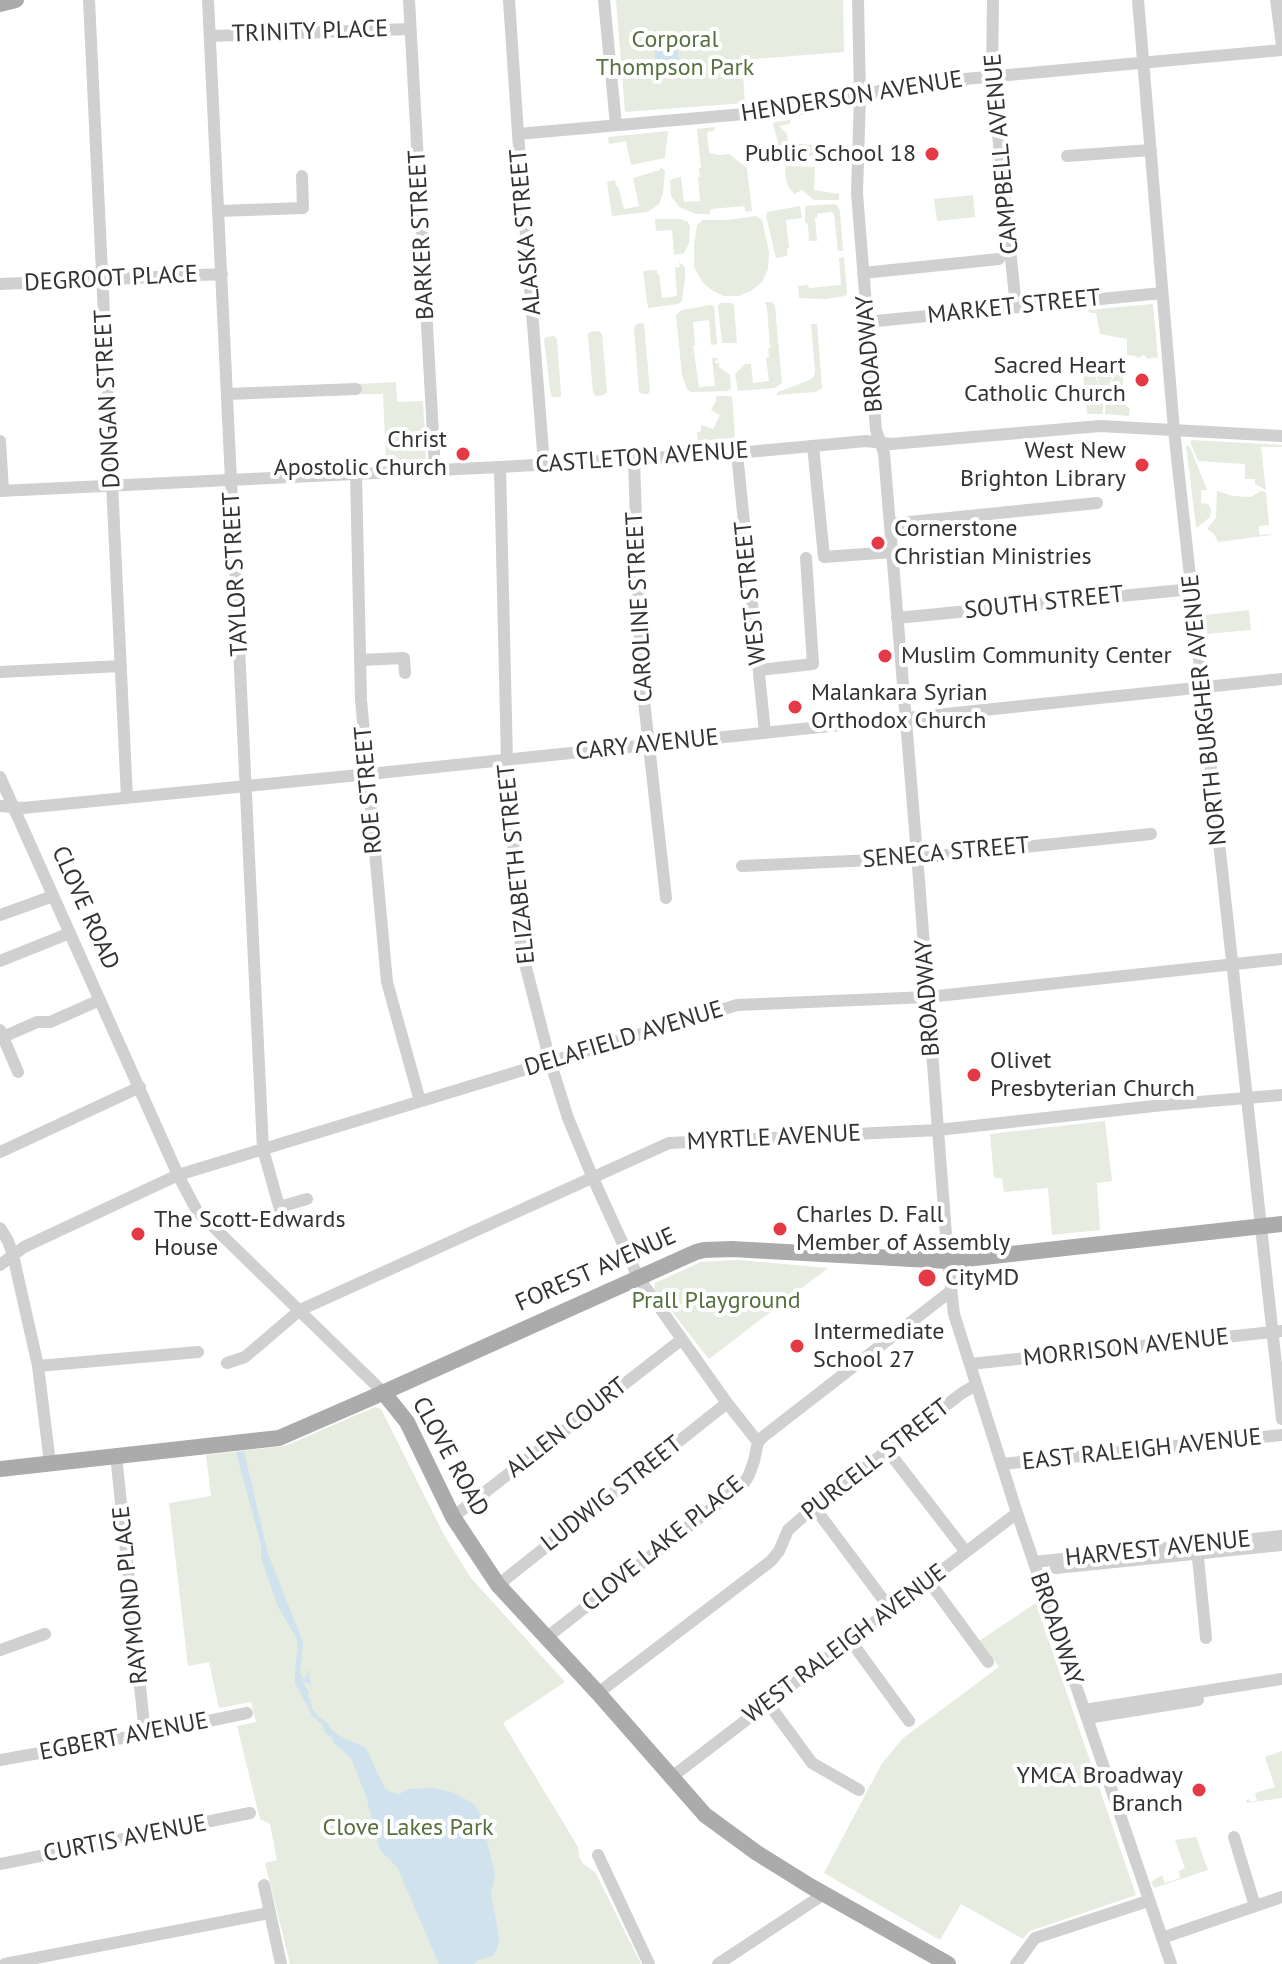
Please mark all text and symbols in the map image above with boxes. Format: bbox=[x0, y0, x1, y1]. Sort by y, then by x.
street label: TRINITY PLACE bbox=[231, 15, 389, 49]
park label: Corporal Thompson Park bbox=[596, 26, 754, 82]
street label: CAMPBELL AVENUE bbox=[979, 52, 1025, 256]
street label: HENDERSON AVENUE bbox=[739, 65, 965, 129]
place label: Public School 18 bbox=[745, 140, 916, 168]
marker: Public School 18 bbox=[923, 145, 941, 163]
street label: ALASKA STREET bbox=[504, 147, 548, 317]
street label: BARKER STREET bbox=[403, 149, 441, 321]
street label: DEGROOT PLACE bbox=[23, 260, 199, 298]
street label: MARKET STREET bbox=[926, 284, 1102, 330]
street label: BROADWAY bbox=[851, 294, 889, 414]
street label: DONGAN STREET bbox=[89, 309, 127, 489]
place label: Sacred Heart Catholic Church bbox=[964, 352, 1126, 408]
marker: Sacred Heart Catholic Church bbox=[1133, 371, 1151, 389]
place label: Christ Apostolic Church bbox=[274, 426, 447, 482]
street label: CASTLETON AVENUE bbox=[534, 436, 750, 480]
place label: West New Brighton Library bbox=[960, 437, 1126, 493]
marker: Christ Apostolic Church bbox=[454, 445, 472, 463]
marker: West New Brighton Library bbox=[1133, 456, 1151, 474]
street label: TAYLOR STREET bbox=[217, 491, 255, 657]
street label: CAROLINE STREET bbox=[621, 511, 659, 703]
place label: Cornerstone Christian Ministries bbox=[894, 515, 1092, 571]
street label: WEST STREET bbox=[729, 520, 773, 666]
marker: Cornerstone Christian Ministries bbox=[869, 534, 887, 552]
street label: NORTH BURGHER AVENUE bbox=[1176, 573, 1234, 847]
street label: SOUTH STREET bbox=[963, 580, 1125, 626]
place label: Muslim Community Center bbox=[901, 642, 1172, 670]
marker: Muslim Community Center bbox=[876, 647, 894, 665]
place label: Malankara Syrian Orthodox Church bbox=[811, 679, 987, 735]
marker: Malankara Syrian Orthodox Church bbox=[786, 698, 804, 716]
street label: CARY AVENUE bbox=[574, 723, 720, 767]
street label: ROE STREET bbox=[349, 725, 389, 855]
street label: ELIZABETH STREET bbox=[492, 763, 542, 965]
street label: SENECA STREET bbox=[861, 831, 1031, 875]
street label: CLOVE ROAD bbox=[45, 842, 125, 974]
street label: BROADWAY bbox=[910, 938, 946, 1058]
street label: DELAFIELD AVENUE bbox=[521, 995, 727, 1083]
place label: Olivet Presbyterian Church bbox=[990, 1047, 1195, 1103]
marker: Olivet Presbyterian Church bbox=[965, 1066, 983, 1084]
street label: MYRTLE AVENUE bbox=[686, 1119, 862, 1157]
place label: Charles D. Fall Member of Assembly bbox=[796, 1201, 1010, 1257]
place label: The Scott-Edwards House bbox=[154, 1206, 346, 1262]
marker: Charles D. Fall Member of Assembly bbox=[771, 1220, 789, 1238]
street label: FOREST AVENUE bbox=[511, 1222, 681, 1318]
marker: The Scott-Edwards House bbox=[129, 1225, 147, 1243]
place label: CityMD bbox=[945, 1264, 1019, 1292]
marker: CityMD bbox=[916, 1267, 938, 1289]
park label: Prall Playground bbox=[631, 1287, 801, 1315]
place label: Intermediate School 27 bbox=[813, 1318, 944, 1374]
street label: MORRISON AVENUE bbox=[1022, 1323, 1230, 1373]
marker: Intermediate School 27 bbox=[788, 1337, 806, 1355]
street label: ALLEN COURT bbox=[501, 1372, 633, 1484]
street label: CLOVE ROAD bbox=[405, 1392, 495, 1522]
street label: PURCELL STREET bbox=[796, 1393, 956, 1527]
street label: EAST RALEIGH AVENUE bbox=[1021, 1423, 1263, 1477]
street label: LUDWIG STREET bbox=[536, 1430, 688, 1558]
street label: CLOVE LAKE PLACE bbox=[576, 1470, 750, 1618]
street label: RAYMOND PLACE bbox=[107, 1504, 155, 1686]
street label: HARVEST AVENUE bbox=[1064, 1525, 1252, 1573]
street label: WEST RALEIGH AVENUE bbox=[738, 1558, 952, 1730]
street label: BROADWAY bbox=[1023, 1569, 1089, 1689]
street label: EGBERT AVENUE bbox=[37, 1707, 211, 1767]
place label: YMCA Broadway Branch bbox=[1017, 1762, 1183, 1818]
marker: YMCA Broadway Branch bbox=[1190, 1781, 1208, 1799]
street label: CURTIS AVENUE bbox=[41, 1809, 209, 1869]
park label: Clove Lakes Park bbox=[322, 1814, 494, 1842]

